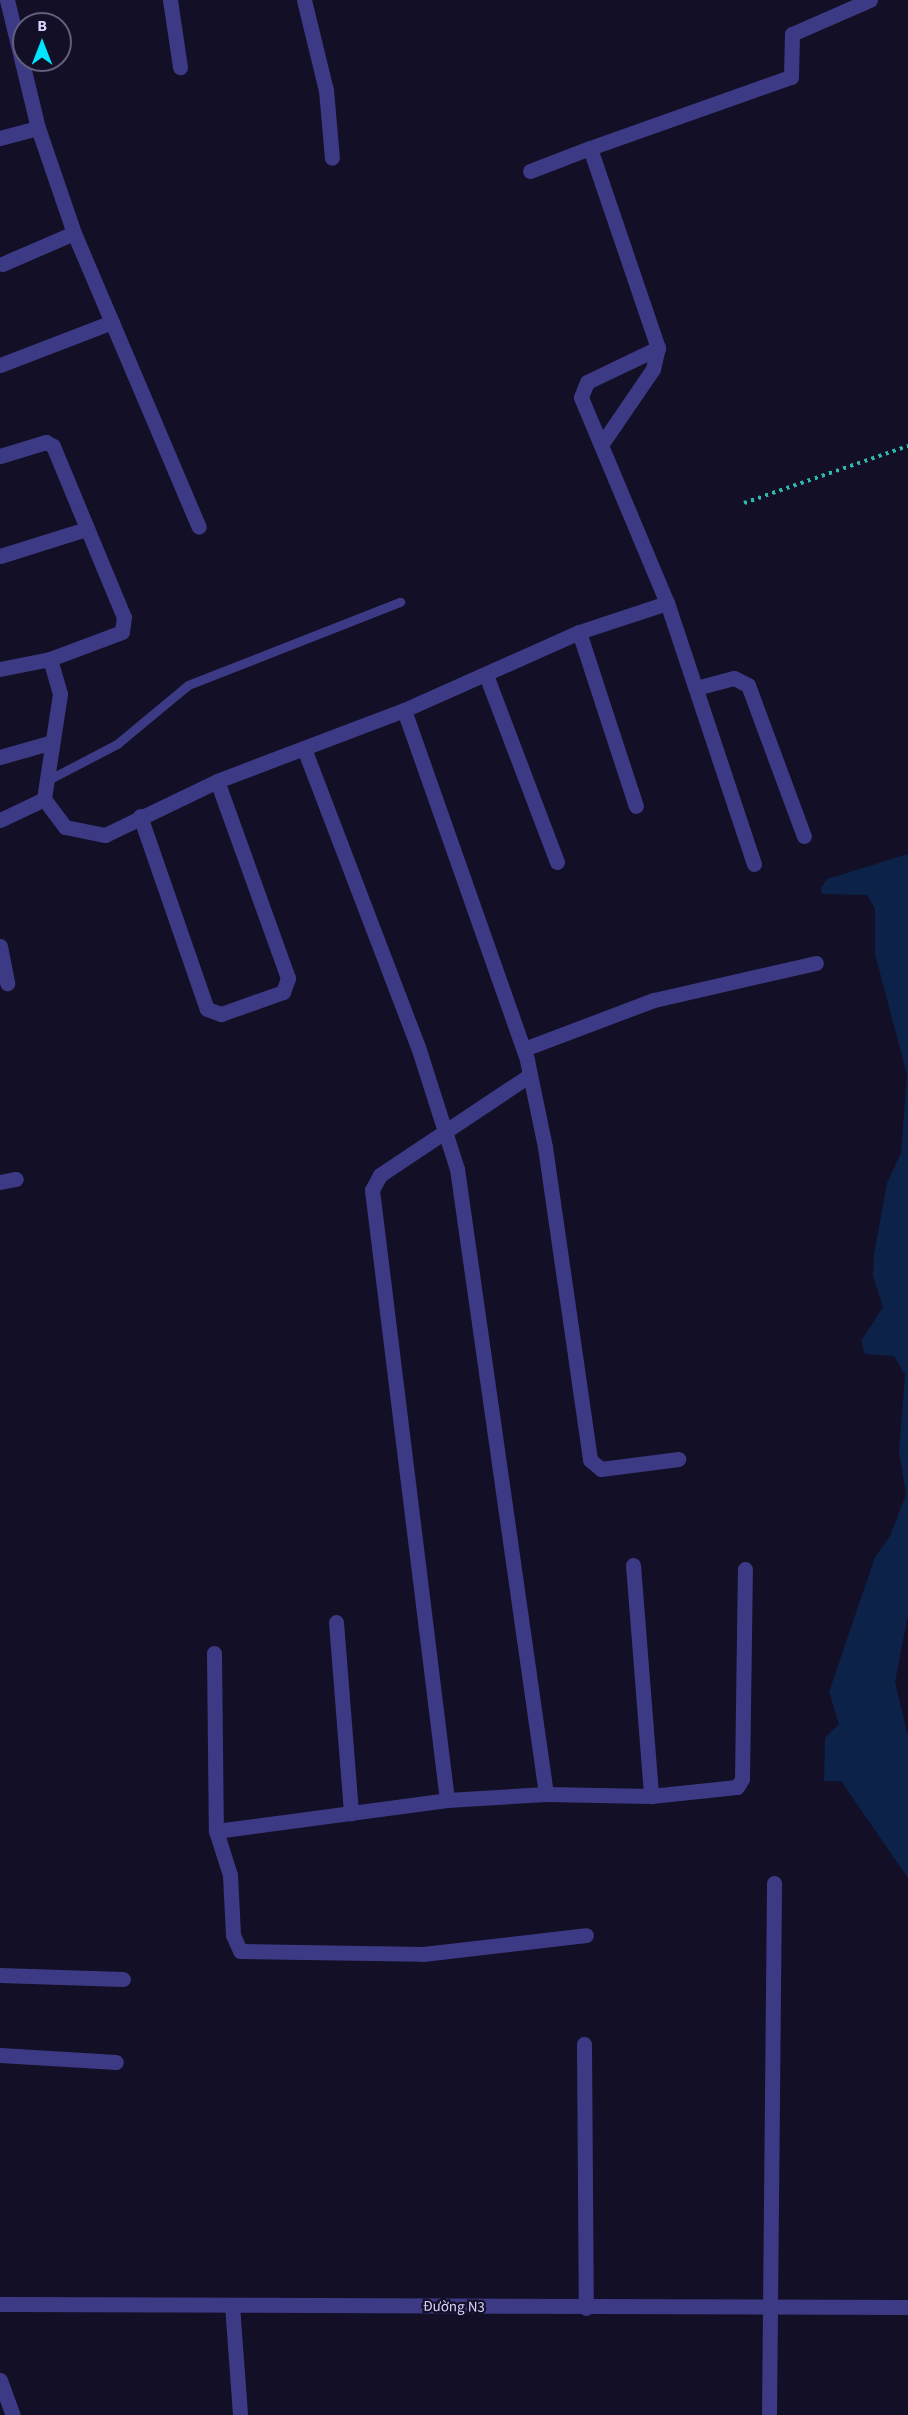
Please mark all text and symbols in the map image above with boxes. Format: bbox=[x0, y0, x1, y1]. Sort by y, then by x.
north arrow bbox=[12, 12, 72, 72]
text: B bbox=[37, 15, 47, 37]
street label: Đường N3 bbox=[423, 2297, 485, 2317]

